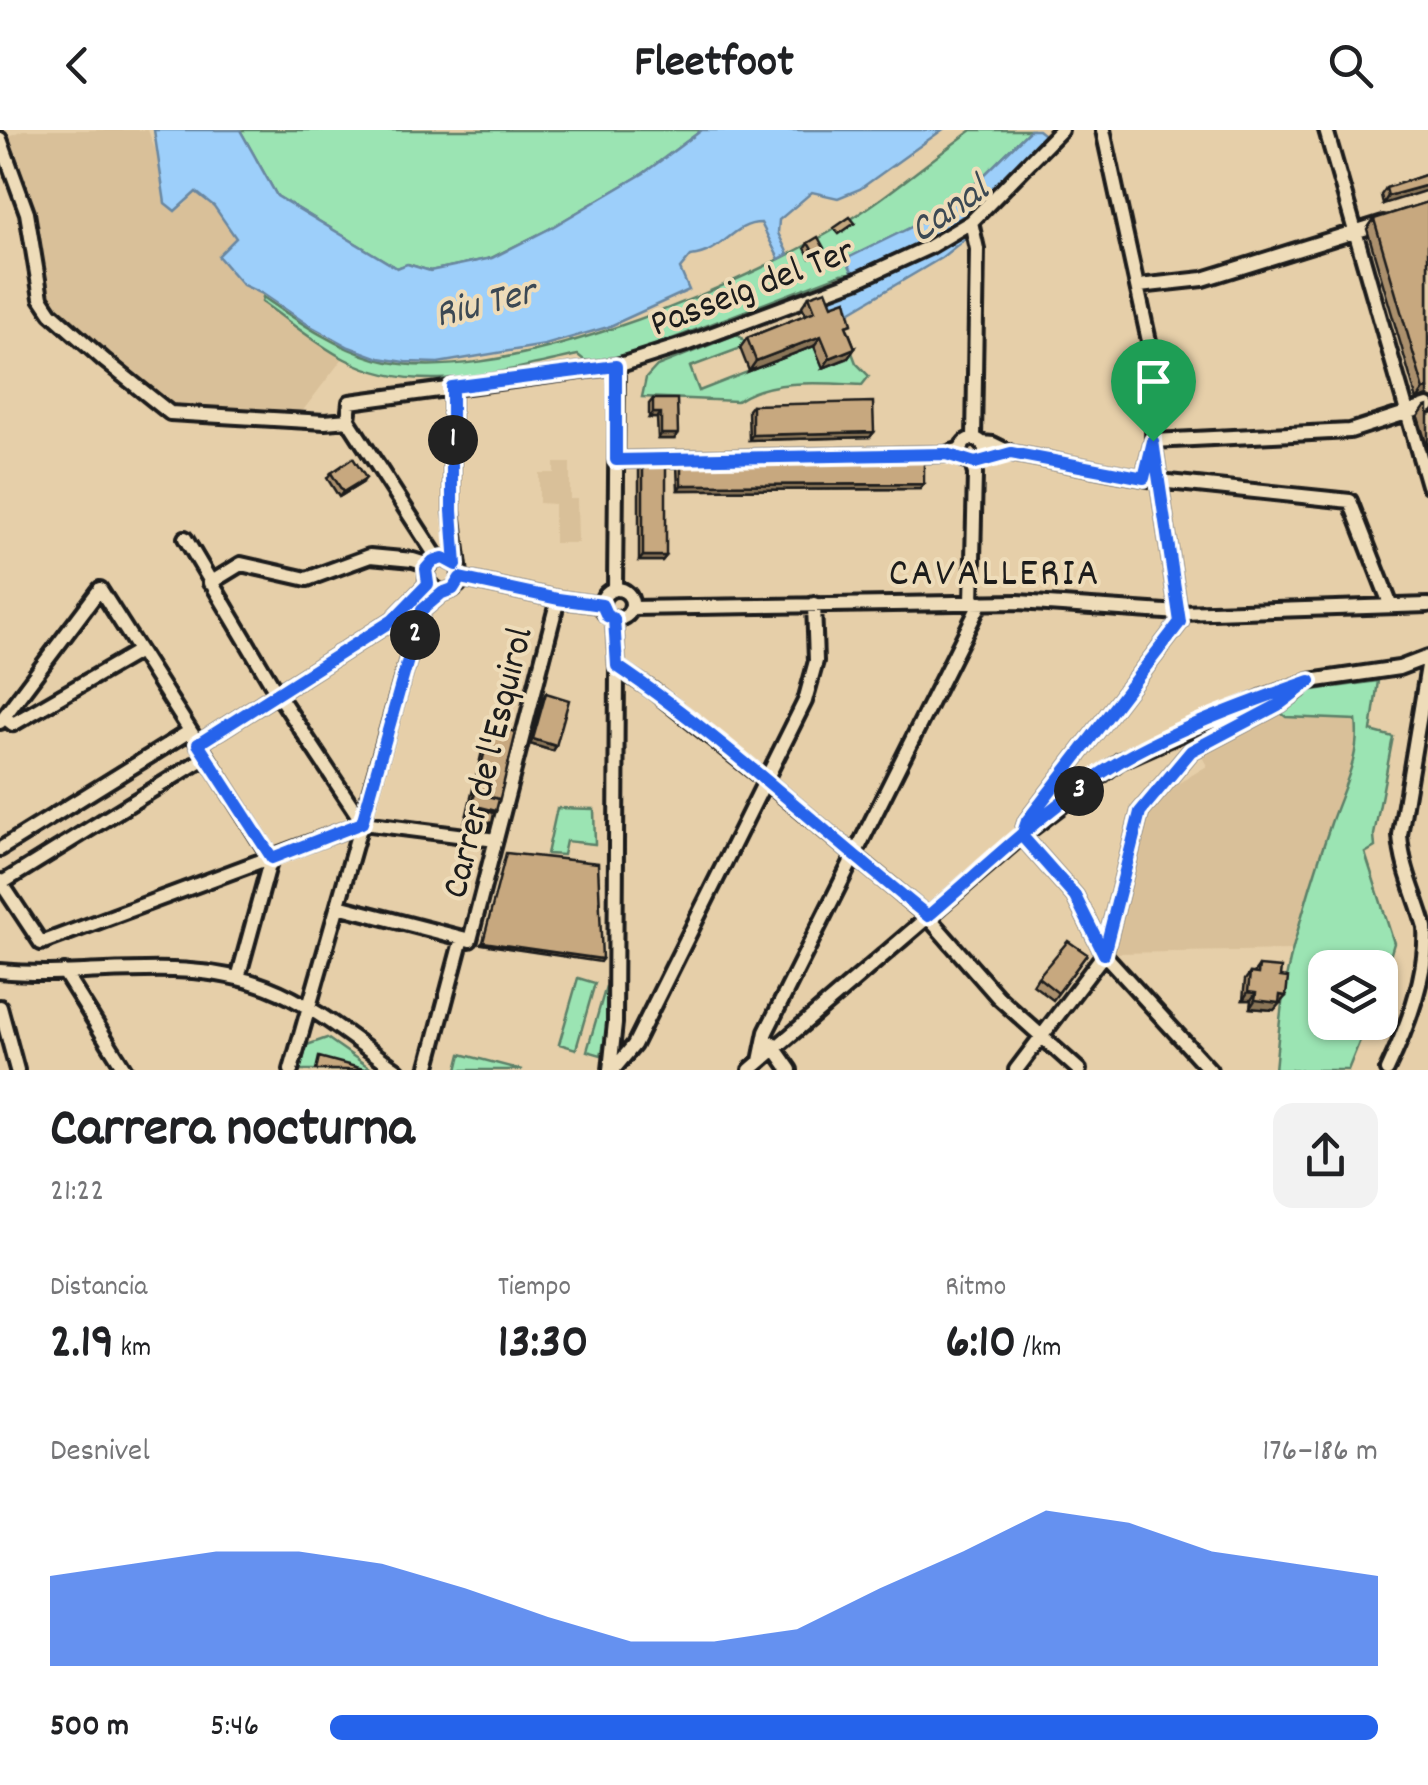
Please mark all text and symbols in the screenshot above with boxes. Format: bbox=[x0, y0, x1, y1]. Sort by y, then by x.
text: Fleetfoot bbox=[634, 33, 794, 97]
icon: back bbox=[50, 38, 105, 93]
icon: search bbox=[1323, 38, 1378, 93]
water label: Canal bbox=[899, 163, 1005, 260]
street label: Passeig del Ter bbox=[643, 226, 863, 354]
water label: Riu Ter bbox=[429, 265, 546, 346]
pin bbox=[1111, 339, 1196, 442]
icon: arrive bbox=[1126, 354, 1181, 409]
pin: 1 bbox=[428, 415, 478, 465]
text: 1 bbox=[450, 420, 456, 460]
district label: CAVALLERIA bbox=[889, 548, 1101, 605]
pin: 2 bbox=[390, 610, 440, 660]
text: 2 bbox=[409, 615, 421, 655]
street label: Carrer de l'Esquirol bbox=[430, 622, 551, 905]
pin: 3 bbox=[1054, 766, 1104, 816]
text: 3 bbox=[1073, 771, 1085, 811]
map controls bbox=[1308, 950, 1398, 1040]
button: layers bbox=[1308, 950, 1398, 1040]
text: Carrera nocturna bbox=[50, 1093, 414, 1172]
button: share bbox=[1273, 1103, 1378, 1208]
text: 21:22 bbox=[50, 1170, 104, 1216]
text: Distancia bbox=[50, 1269, 147, 1309]
text: Tiempo bbox=[498, 1269, 571, 1309]
text: Ritmo bbox=[945, 1269, 1006, 1309]
text: 2.19 bbox=[50, 1309, 114, 1381]
text: 13:30 bbox=[498, 1309, 589, 1381]
text: 6:10 bbox=[945, 1309, 1016, 1381]
text: km bbox=[114, 1330, 151, 1370]
text: /km bbox=[1016, 1330, 1061, 1370]
text: Desnivel bbox=[50, 1430, 150, 1476]
text: 176–186 m bbox=[1262, 1430, 1378, 1476]
text: 500 m bbox=[50, 1705, 129, 1751]
text: 5:46 bbox=[210, 1705, 259, 1751]

